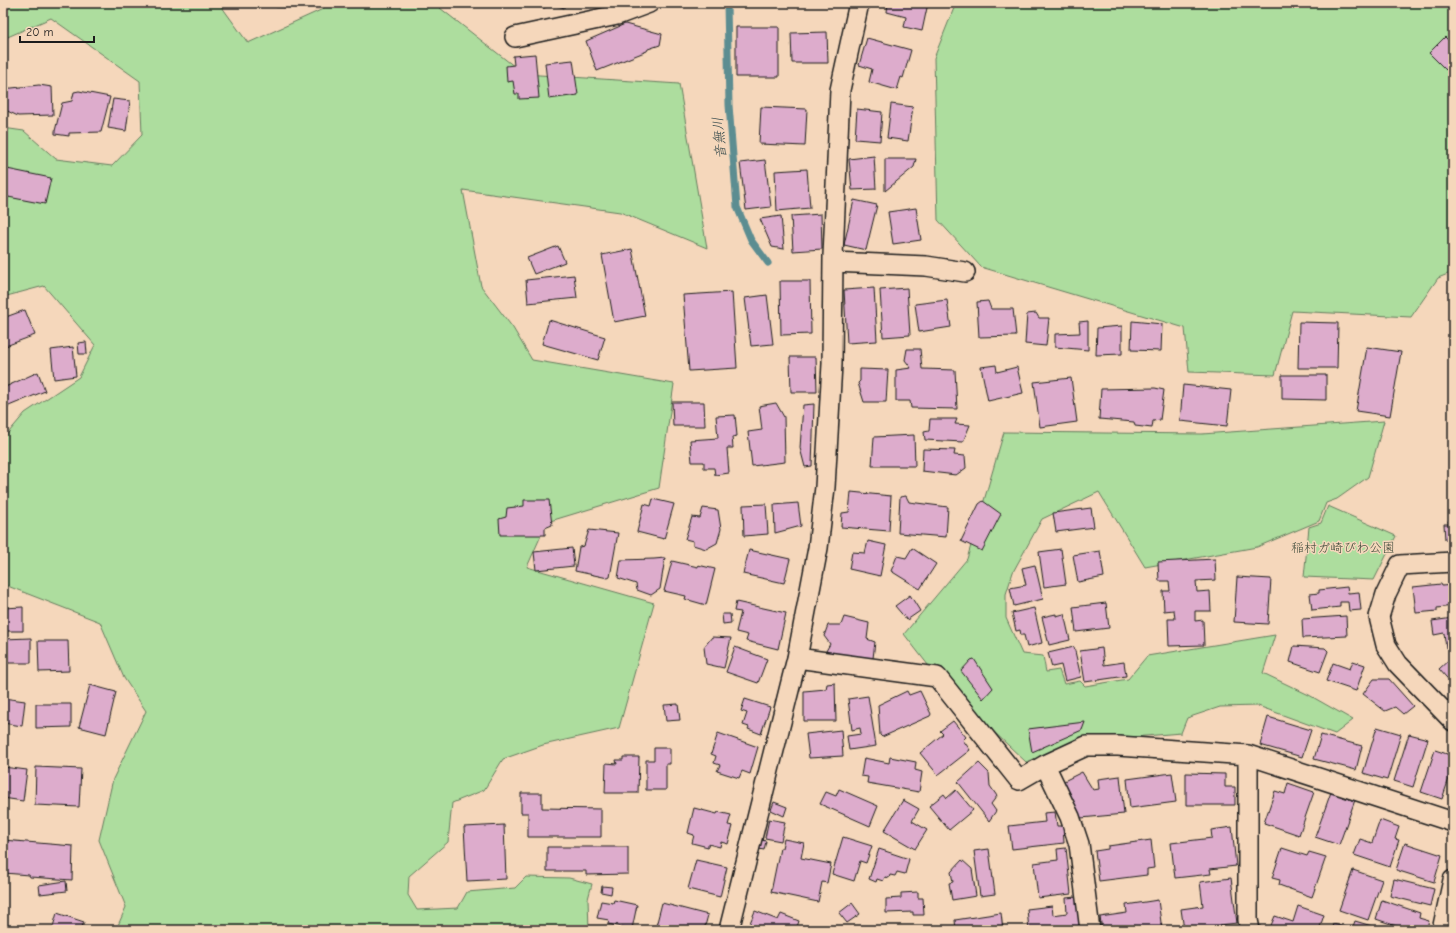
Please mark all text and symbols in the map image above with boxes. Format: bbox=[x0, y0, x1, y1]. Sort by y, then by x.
scale bar bbox=[20, 18, 94, 44]
text: 20 m bbox=[26, 25, 54, 39]
water label: 音無川 bbox=[709, 116, 730, 160]
park label: 稲村ガ崎びわ公園 bbox=[1291, 540, 1395, 555]

